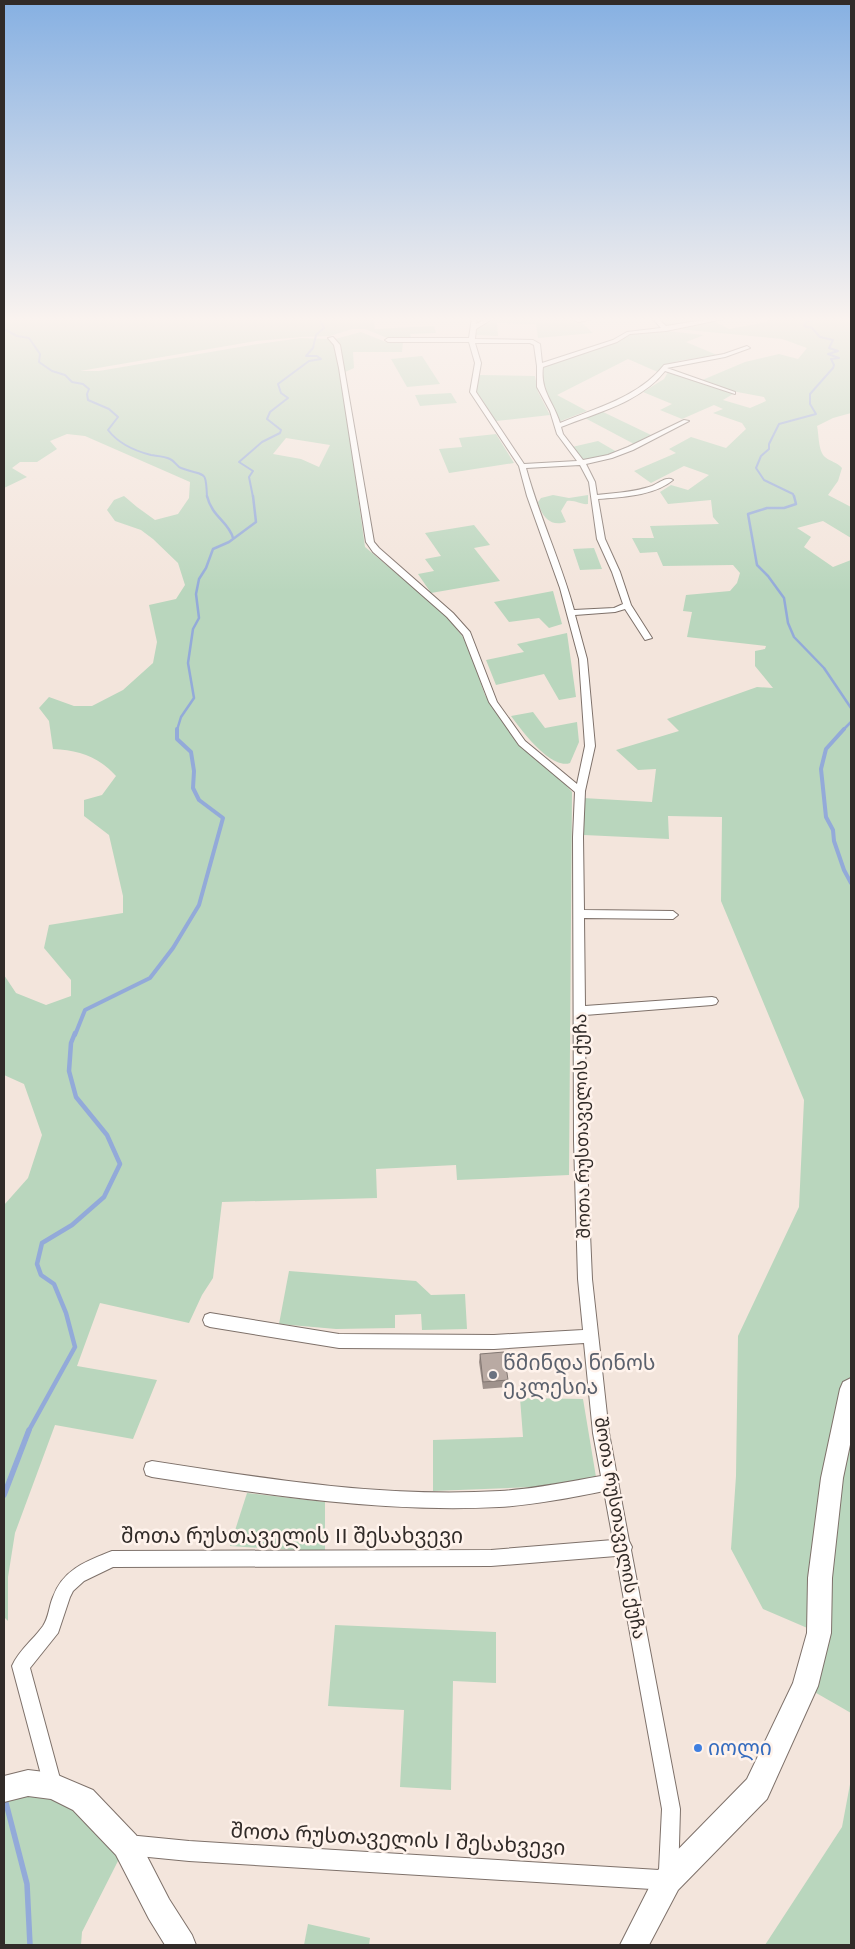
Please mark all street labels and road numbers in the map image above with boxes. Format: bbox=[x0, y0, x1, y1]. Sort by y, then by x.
street label: შოთა რუსთაველის ქუჩა bbox=[568, 1013, 595, 1239]
street label: შოთა რუსთაველის ქუჩა bbox=[590, 1415, 651, 1641]
street label: შოთა რუსთაველის II შესახვევი bbox=[121, 1522, 463, 1549]
street label: შოთა რუსთაველის I შესახვევი bbox=[230, 1816, 566, 1861]

